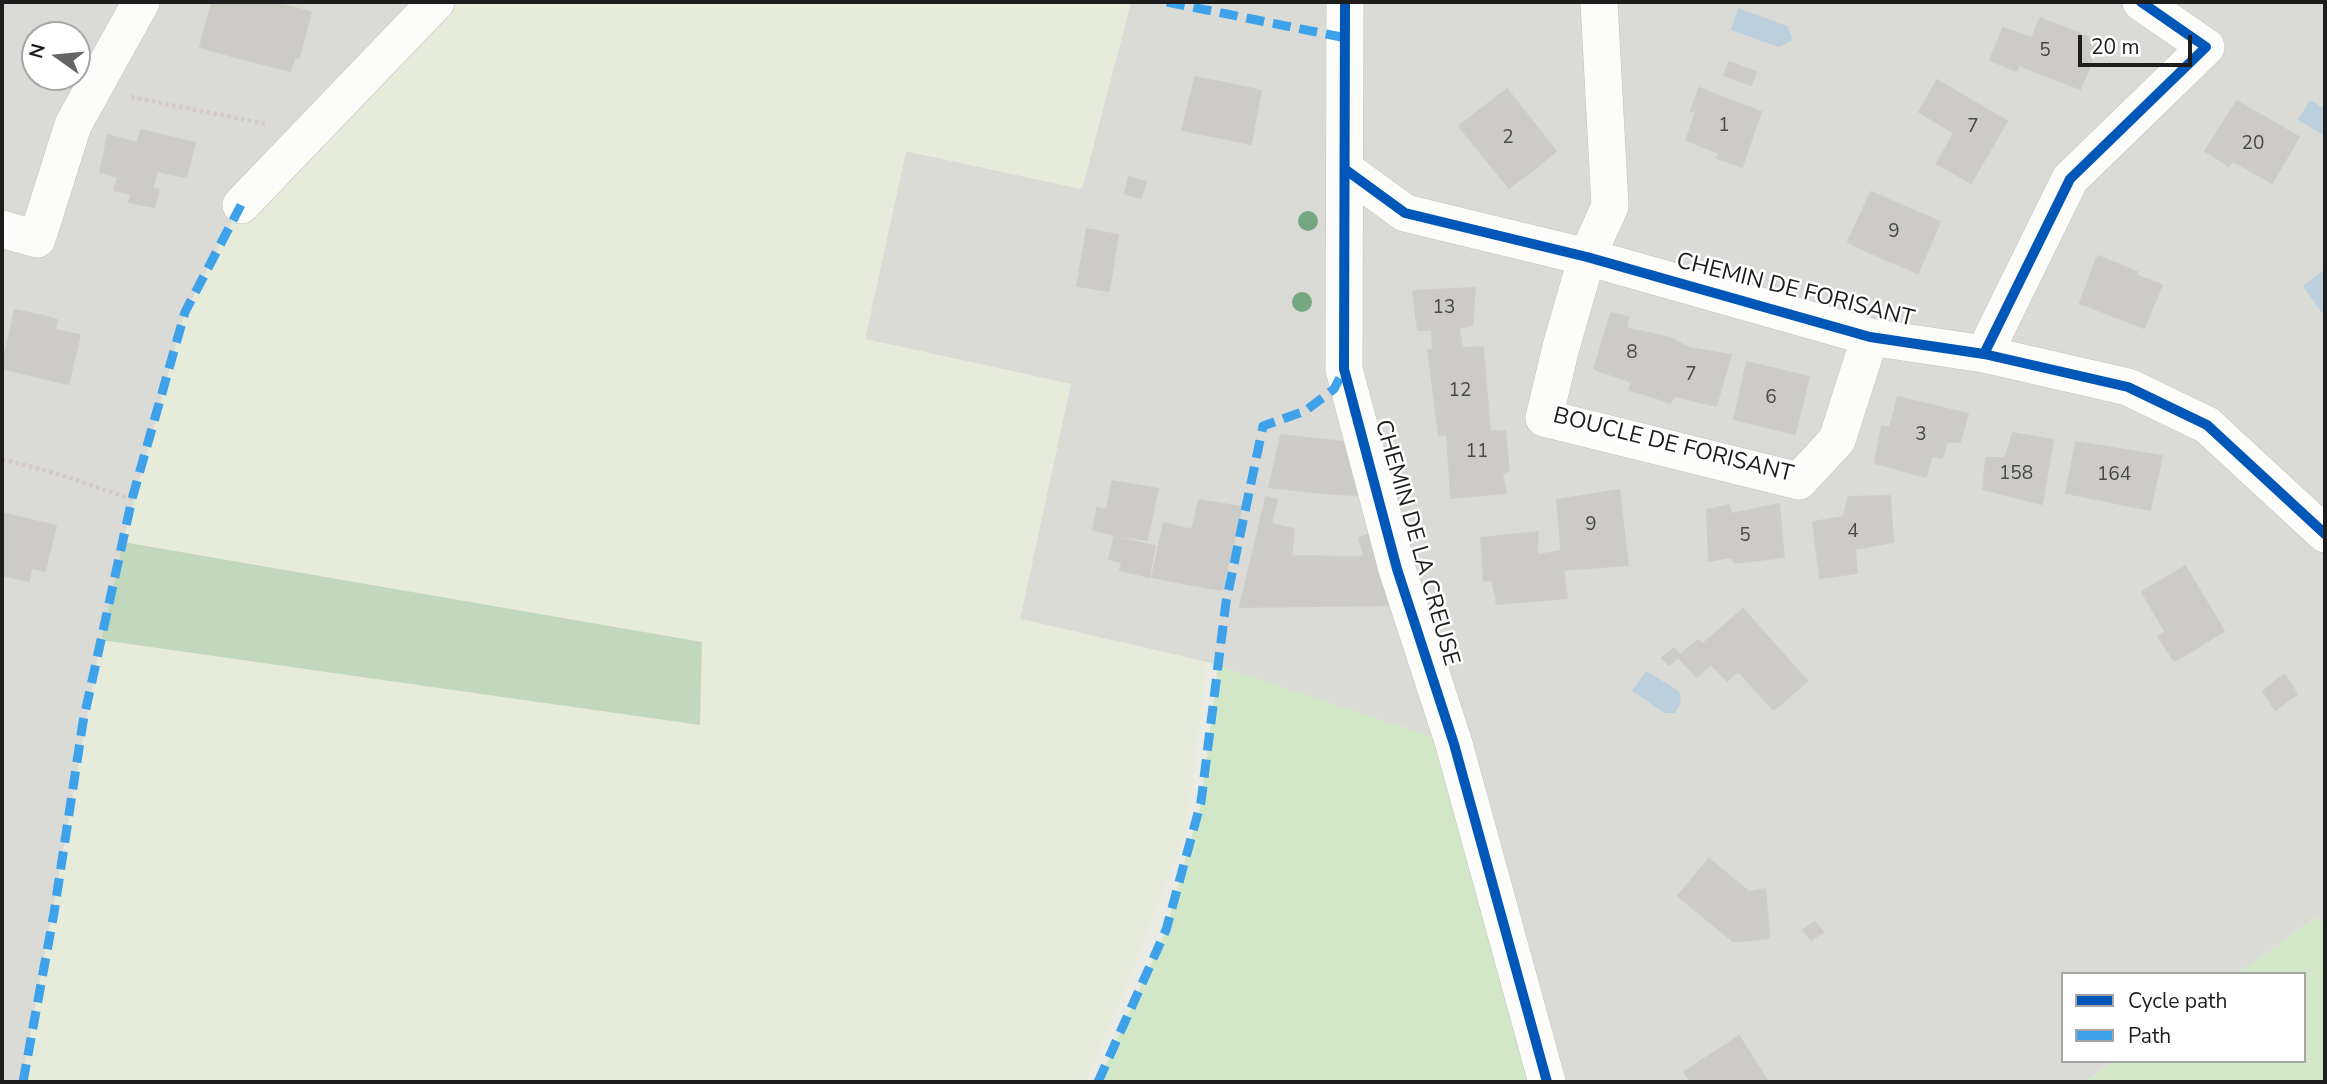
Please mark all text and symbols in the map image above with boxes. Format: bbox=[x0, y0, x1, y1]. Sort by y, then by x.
north arrow bbox=[21, 21, 91, 91]
scale bar bbox=[2082, 21, 2196, 65]
text: 20 m bbox=[2091, 33, 2140, 61]
house number: 5 bbox=[2039, 40, 2051, 62]
text: N bbox=[23, 41, 52, 61]
house number: 1 bbox=[1718, 115, 1730, 137]
house number: 7 bbox=[1967, 116, 1979, 138]
house number: 2 bbox=[1502, 127, 1514, 149]
house number: 20 bbox=[2242, 133, 2264, 155]
house number: 9 bbox=[1888, 221, 1900, 243]
street label: CHEMIN DE FORISANT bbox=[1673, 248, 1917, 334]
house number: 13 bbox=[1433, 297, 1455, 319]
house number: 8 bbox=[1626, 342, 1638, 364]
house number: 7 bbox=[1685, 364, 1697, 386]
house number: 12 bbox=[1449, 380, 1471, 402]
house number: 6 bbox=[1765, 387, 1777, 409]
street label: BOUCLE DE FORISANT bbox=[1550, 403, 1796, 489]
street label: CHEMIN DE LA CREUSE bbox=[1368, 417, 1464, 669]
house number: 3 bbox=[1915, 424, 1927, 446]
house number: 11 bbox=[1466, 441, 1488, 463]
house number: 158 bbox=[1999, 463, 2033, 485]
house number: 164 bbox=[2097, 464, 2131, 486]
house number: 9 bbox=[1585, 514, 1597, 536]
house number: 4 bbox=[1847, 521, 1859, 543]
house number: 5 bbox=[1739, 525, 1751, 547]
legend bbox=[2061, 972, 2306, 1063]
text: Cycle path bbox=[2128, 987, 2227, 1015]
text: Path bbox=[2128, 1022, 2171, 1050]

